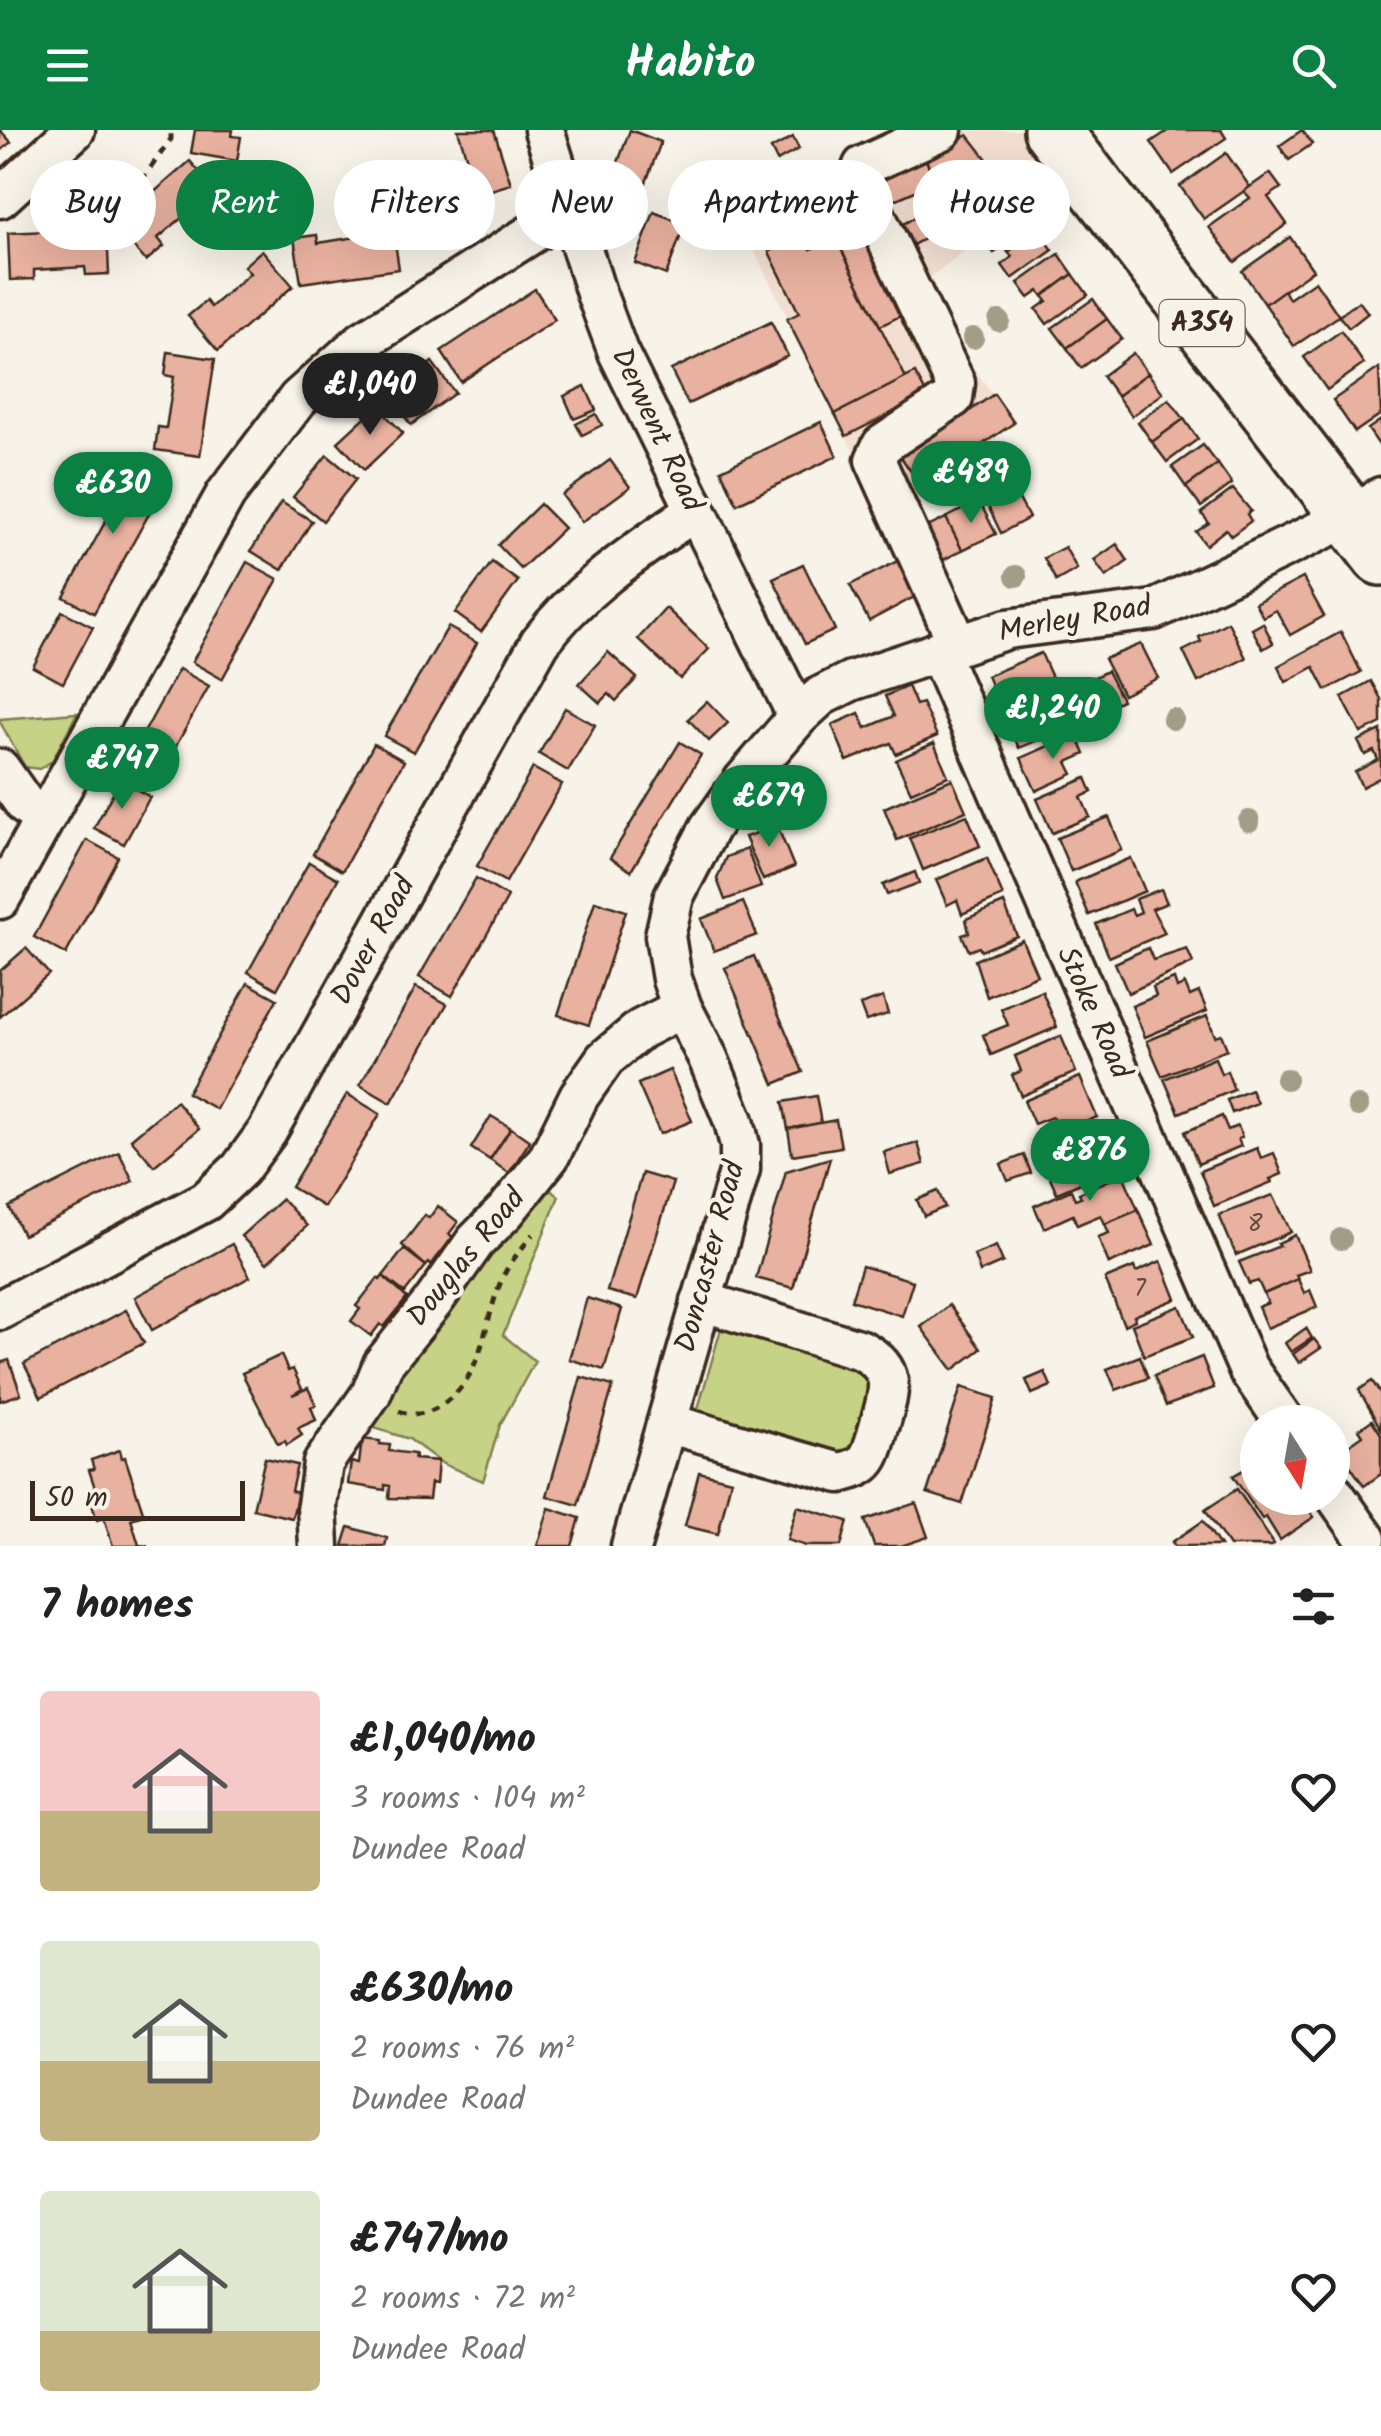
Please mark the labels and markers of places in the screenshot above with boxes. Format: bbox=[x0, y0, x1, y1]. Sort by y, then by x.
pin: £1,040 bbox=[289, 353, 451, 438]
pin: £489 bbox=[912, 441, 1030, 526]
pin: £630 bbox=[54, 452, 172, 537]
pin: £1,240 bbox=[972, 677, 1134, 762]
pin: £747 bbox=[63, 727, 181, 812]
pin: £679 bbox=[710, 765, 828, 850]
pin: £876 bbox=[1031, 1119, 1149, 1204]

